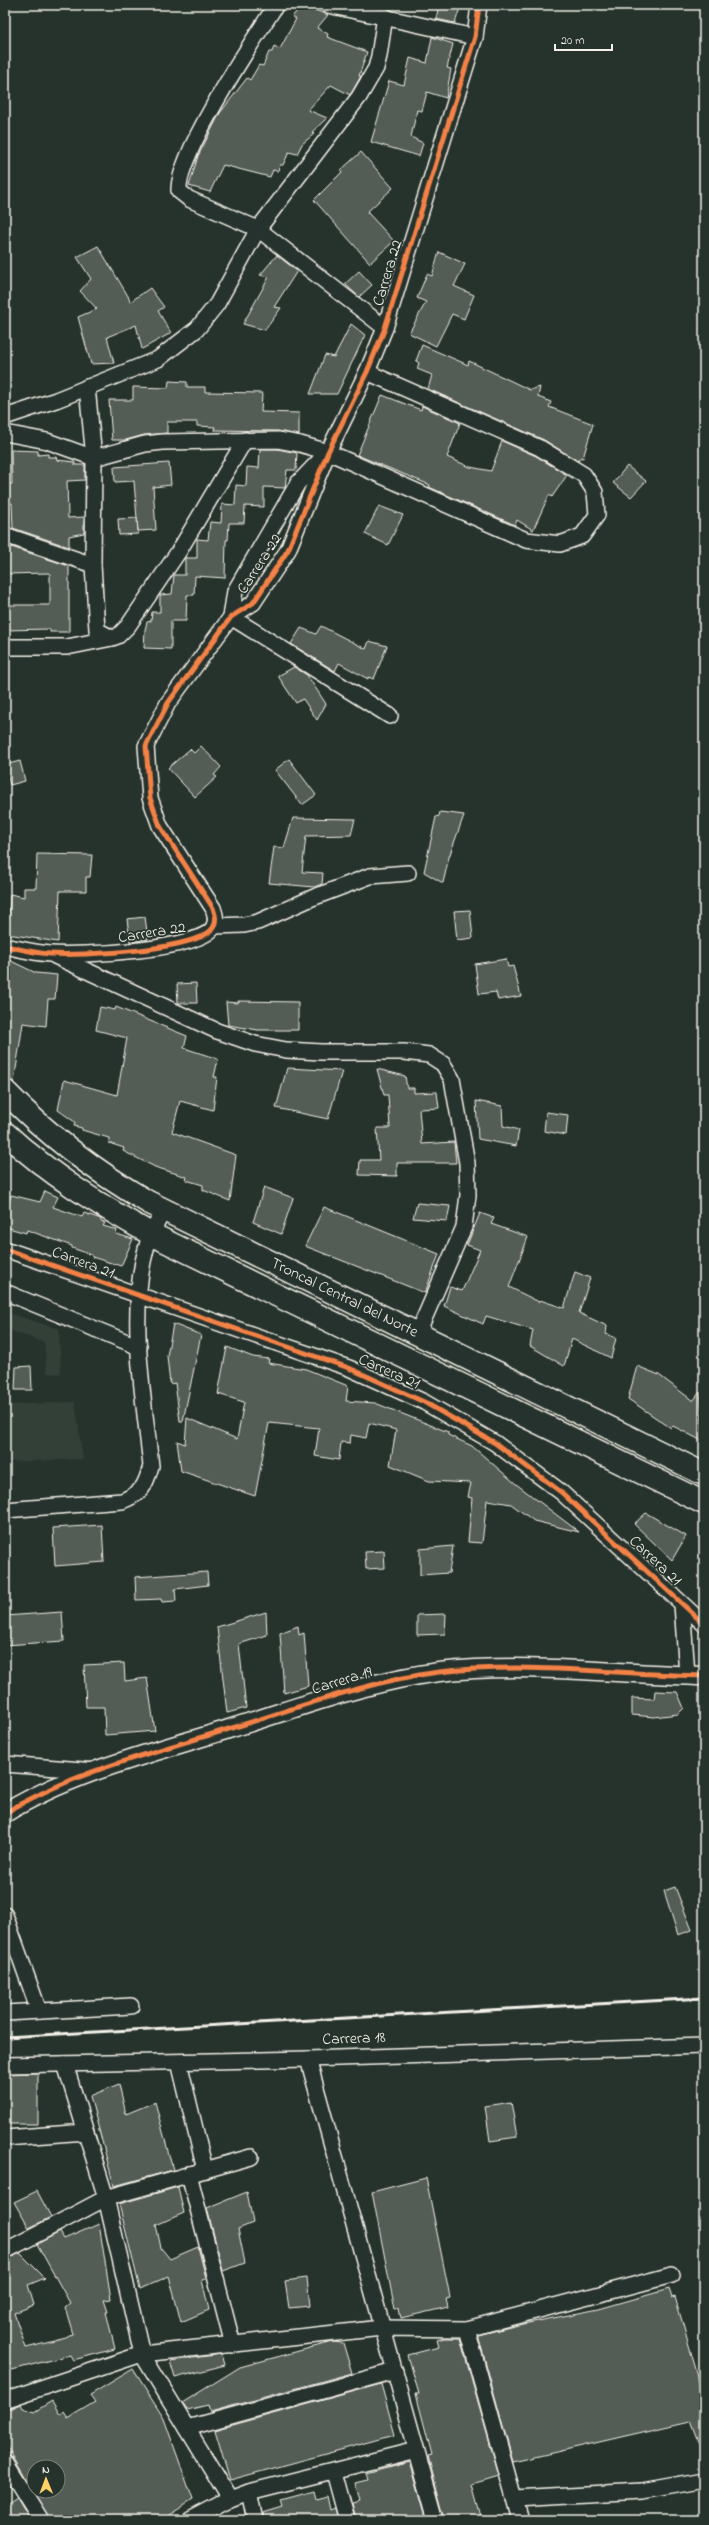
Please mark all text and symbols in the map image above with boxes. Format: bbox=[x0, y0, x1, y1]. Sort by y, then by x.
scale bar bbox=[555, 26, 612, 52]
text: 20 m bbox=[561, 32, 584, 50]
street label: Carrera 22 bbox=[367, 237, 409, 309]
street label: Carrera 22 bbox=[231, 529, 289, 599]
street label: Carrera 22 bbox=[117, 916, 188, 950]
street label: Carrera 21 bbox=[48, 1241, 118, 1285]
street label: Troncal Central del Norte bbox=[266, 1252, 423, 1345]
street label: Carrera 21 bbox=[354, 1348, 424, 1396]
street label: Carrera 21 bbox=[623, 1530, 687, 1592]
street label: Carrera 19 bbox=[309, 1660, 375, 1702]
street label: Carrera 18 bbox=[322, 2026, 386, 2052]
north arrow bbox=[26, 2459, 66, 2499]
text: N bbox=[42, 2462, 50, 2478]

